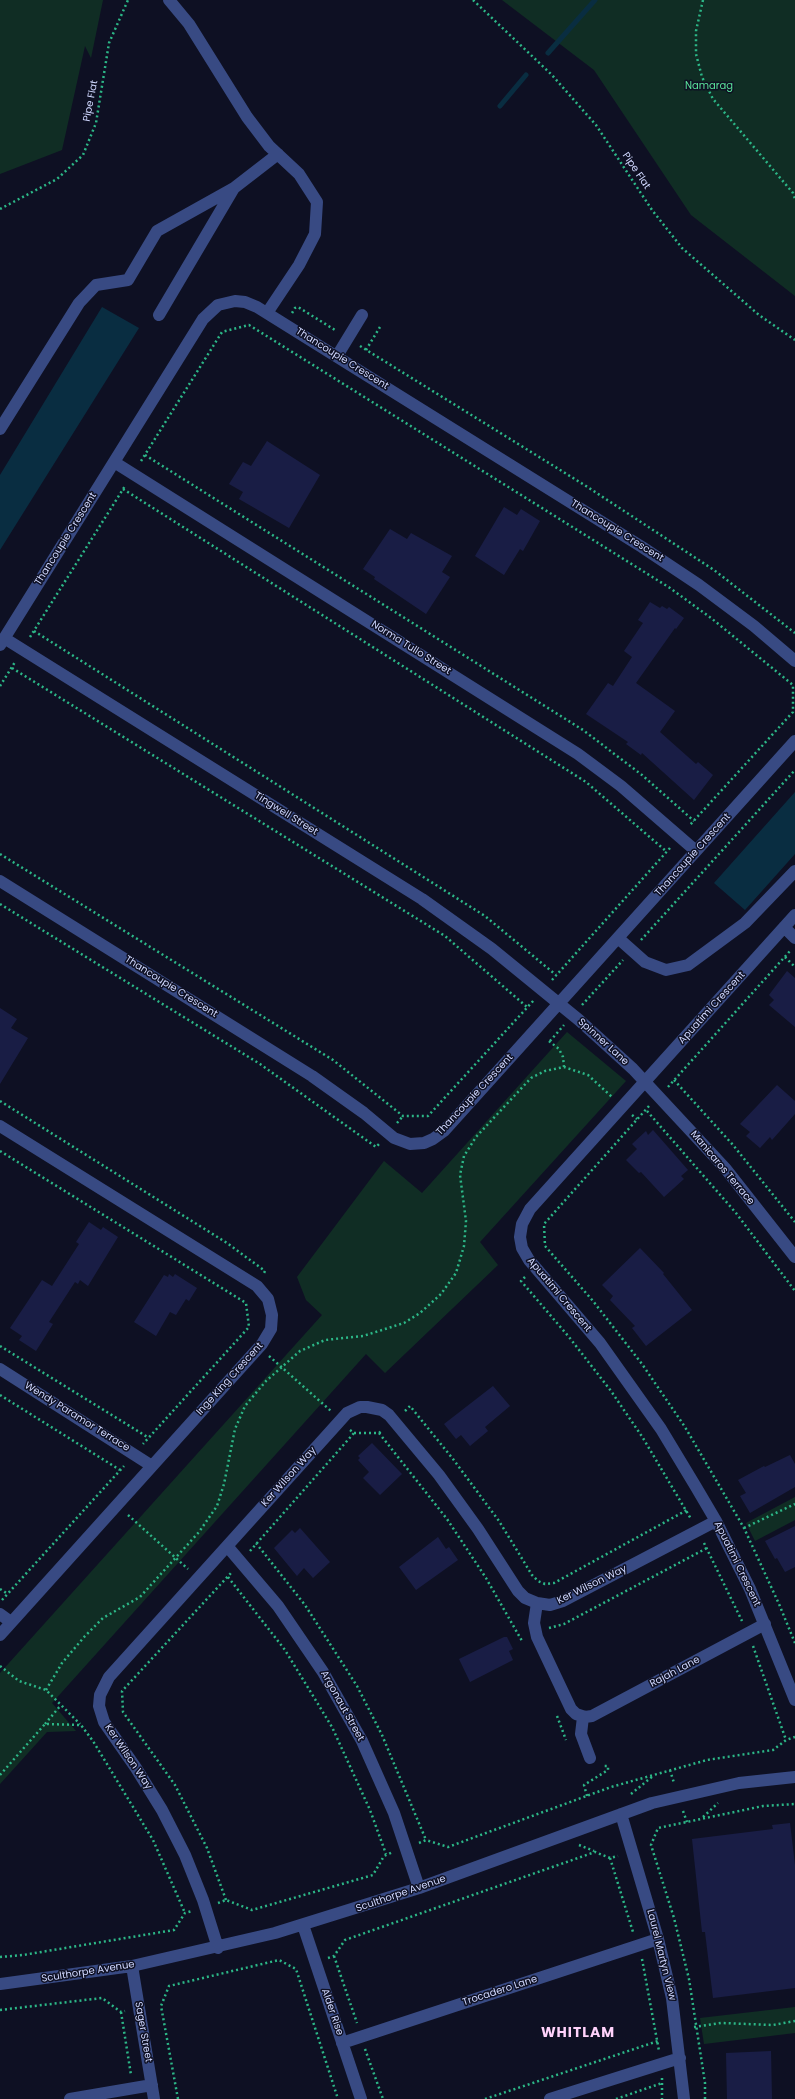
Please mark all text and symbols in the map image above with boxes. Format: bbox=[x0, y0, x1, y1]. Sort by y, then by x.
street label: Pipe Flat bbox=[81, 79, 101, 123]
park label: Namarag bbox=[685, 80, 733, 92]
street label: Pipe Flat bbox=[619, 150, 653, 192]
street label: Thancoupie Crescent bbox=[293, 326, 391, 392]
street label: Thancoupie Crescent bbox=[33, 490, 99, 588]
street label: Thancoupie Crescent bbox=[568, 498, 666, 564]
street label: Norma Tullo Street bbox=[369, 619, 453, 677]
street label: Tingwell Street bbox=[252, 790, 320, 838]
street label: Thancoupie Crescent bbox=[653, 811, 733, 899]
street label: Thancoupie Crescent bbox=[122, 954, 220, 1020]
street label: Apuatimi Crescent bbox=[676, 969, 748, 1047]
street label: Spinner Lane bbox=[575, 1016, 631, 1068]
street label: Thancoupie Crescent bbox=[434, 1052, 516, 1138]
street label: Manicaros Terrace bbox=[687, 1128, 757, 1208]
street label: Apuatimi Crescent bbox=[524, 1255, 594, 1335]
street label: Inge King Crescent bbox=[194, 1340, 266, 1418]
street label: Wendy Paramor Terrace bbox=[22, 1380, 132, 1454]
street label: Ker Wilson Way bbox=[259, 1445, 319, 1509]
street label: Apuatimi Crescent bbox=[711, 1519, 763, 1609]
street label: Ker Wilson Way bbox=[555, 1563, 629, 1607]
street label: Rajah Lane bbox=[648, 1654, 702, 1690]
street label: Argonaut Street bbox=[318, 1669, 366, 1743]
street label: Ker Wilson Way bbox=[102, 1722, 154, 1792]
street label: Sculthorpe Avenue bbox=[355, 1873, 447, 1915]
street label: Laurel Martyn View bbox=[644, 1908, 678, 2002]
street label: Sculthorpe Avenue bbox=[41, 1959, 135, 1985]
street label: Trocadero Lane bbox=[461, 1973, 539, 2009]
street label: Alder Rise bbox=[318, 1987, 346, 2037]
street label: Sager Street bbox=[132, 2001, 154, 2063]
district label: WHITLAM bbox=[541, 2025, 615, 2041]

